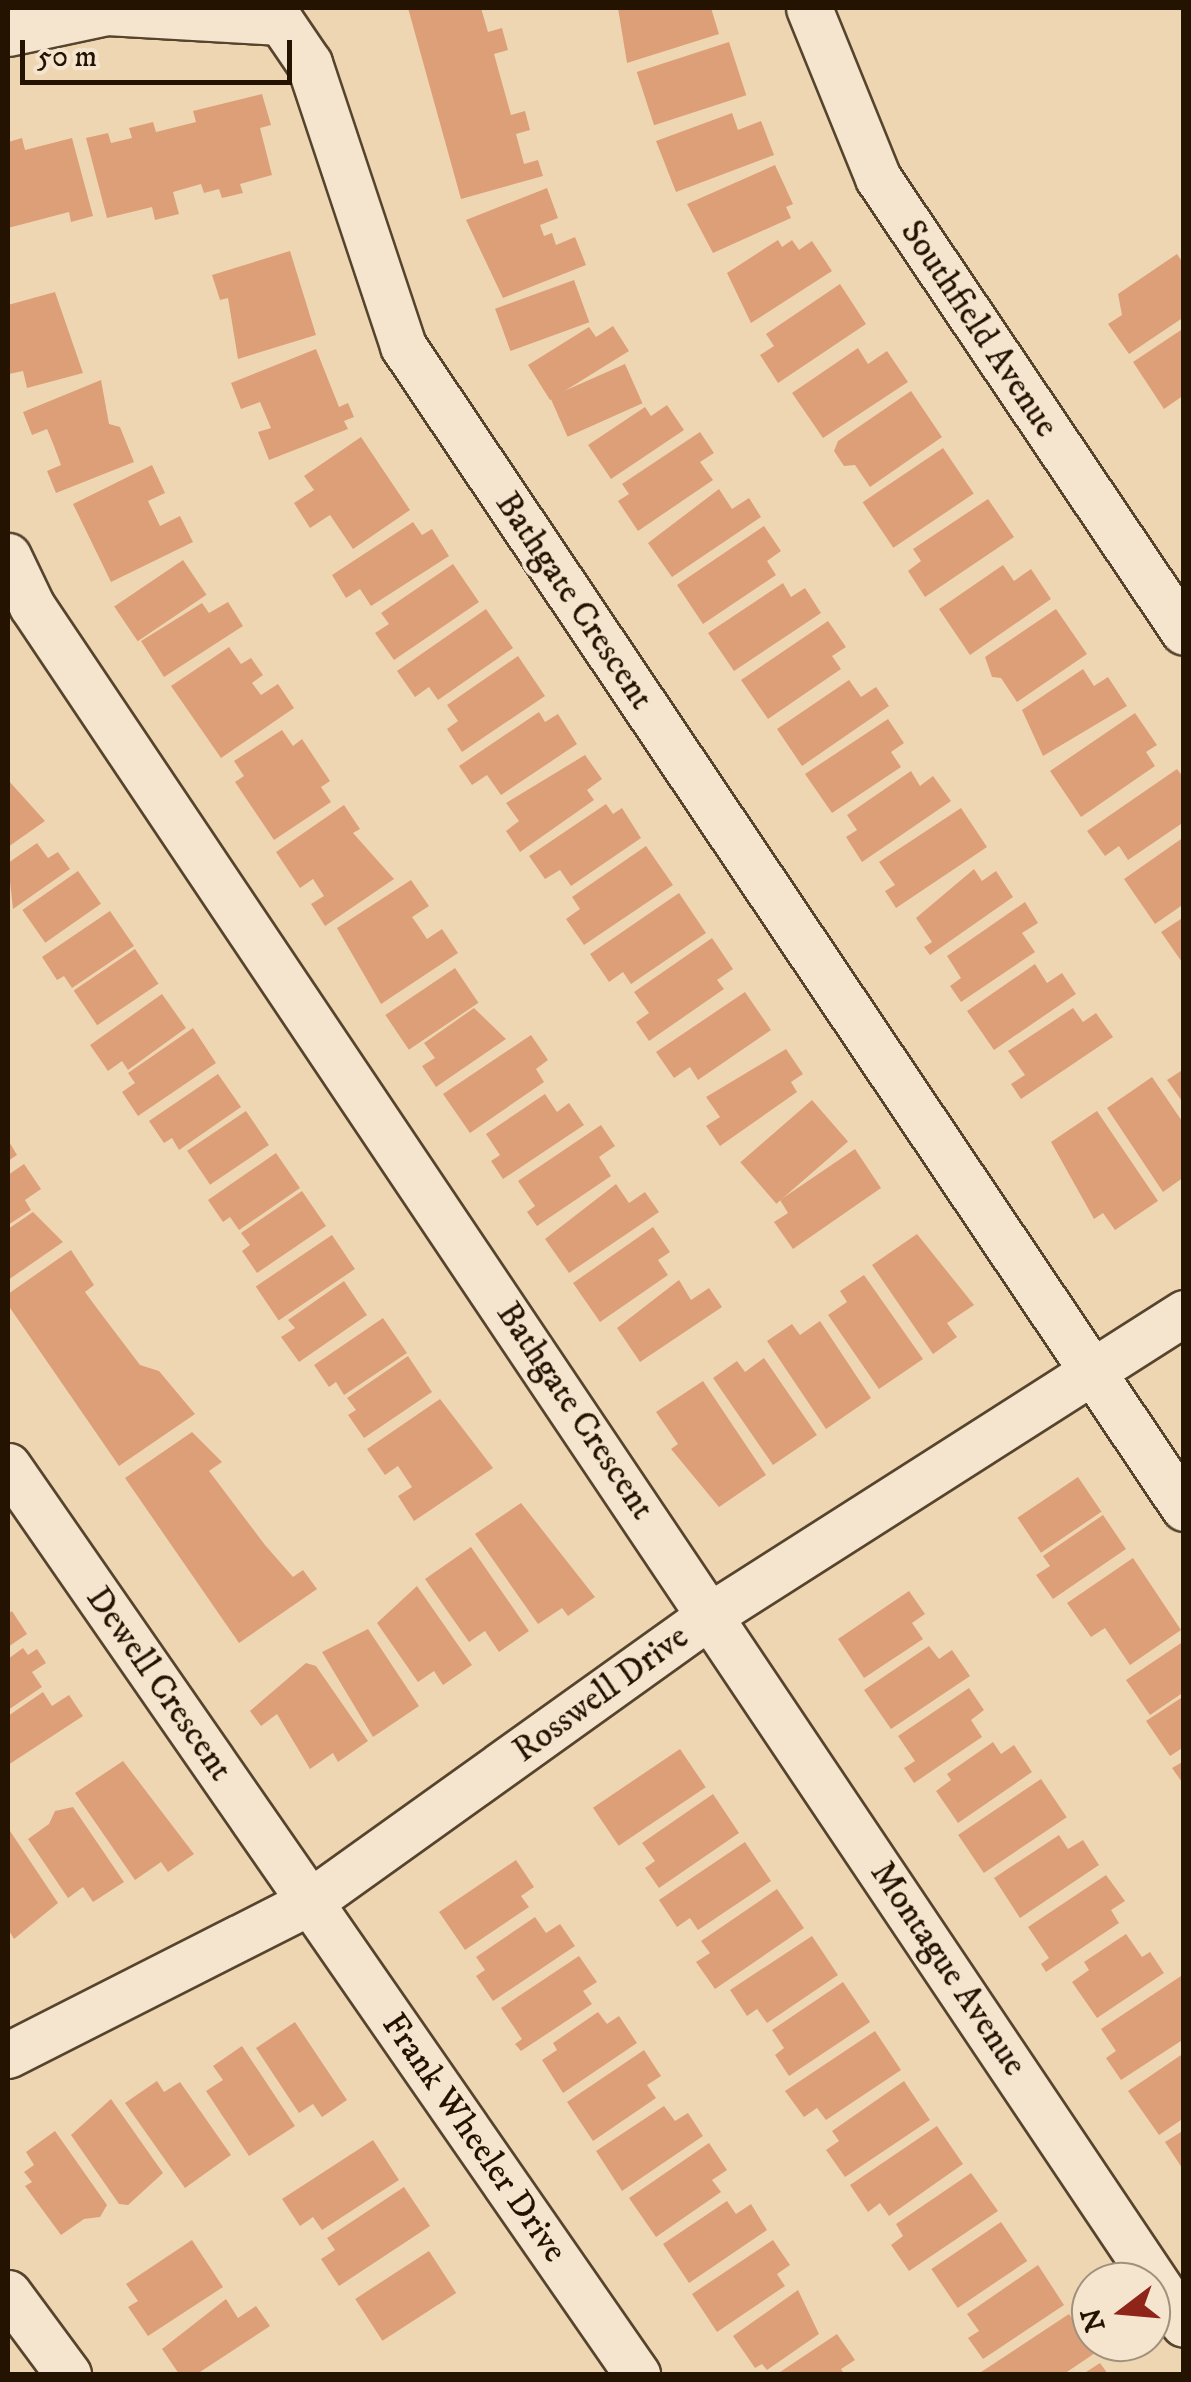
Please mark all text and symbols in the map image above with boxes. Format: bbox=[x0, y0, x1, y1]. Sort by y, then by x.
scale bar bbox=[25, 20, 298, 82]
text: 50 m bbox=[37, 39, 97, 76]
street label: Southfield Avenue bbox=[891, 213, 1067, 445]
street label: Bathgate Crescent bbox=[486, 484, 662, 718]
street label: Bathgate Crescent bbox=[487, 1294, 663, 1528]
street label: Dewell Crescent bbox=[77, 1579, 241, 1789]
street label: Rosswell Drive bbox=[505, 1616, 697, 1772]
street label: Montague Avenue bbox=[861, 1854, 1035, 2084]
street label: Frank Wheeler Drive bbox=[372, 2005, 576, 2271]
north arrow bbox=[1071, 2262, 1171, 2362]
text: N bbox=[1074, 2304, 1114, 2336]

